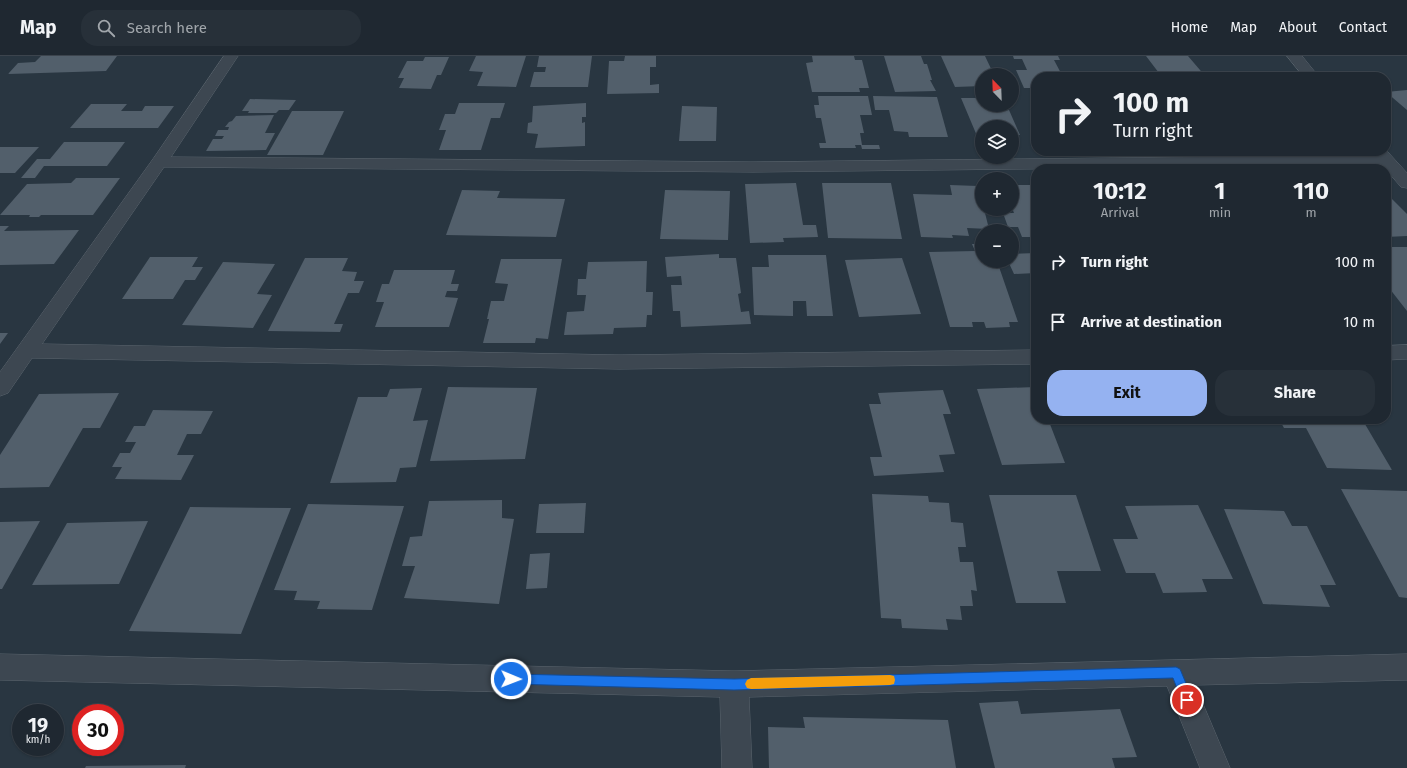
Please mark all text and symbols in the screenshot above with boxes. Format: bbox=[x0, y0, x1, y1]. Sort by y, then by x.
search box bbox=[81, 10, 361, 46]
text: Map bbox=[20, 16, 57, 39]
icon: search bbox=[95, 17, 117, 39]
text: Search here bbox=[127, 19, 207, 37]
text: Home bbox=[1171, 19, 1208, 36]
text: Map bbox=[1230, 19, 1257, 36]
text: About bbox=[1279, 19, 1317, 36]
text: Contact bbox=[1339, 19, 1387, 36]
north arrow bbox=[975, 68, 1019, 112]
map controls bbox=[975, 68, 1019, 268]
text: 100 m bbox=[1113, 86, 1189, 119]
icon: right bbox=[1047, 88, 1099, 140]
button: layers bbox=[975, 120, 1019, 164]
text: Turn right bbox=[1113, 120, 1193, 142]
button: + bbox=[975, 172, 1019, 216]
text: 10:12 bbox=[1093, 177, 1147, 205]
text: 1 bbox=[1214, 177, 1225, 205]
text: 110 bbox=[1293, 177, 1329, 205]
text: Arrival bbox=[1101, 205, 1139, 220]
text: min bbox=[1209, 205, 1231, 220]
text: m bbox=[1305, 205, 1317, 220]
button: − bbox=[975, 224, 1019, 268]
icon: right bbox=[1047, 251, 1069, 273]
text: Turn right bbox=[1081, 253, 1148, 271]
text: 100 m bbox=[1335, 253, 1375, 271]
icon: arrive bbox=[1047, 311, 1069, 333]
text: Arrive at destination bbox=[1081, 313, 1222, 331]
text: 10 m bbox=[1343, 313, 1375, 331]
button: Exit bbox=[1047, 370, 1207, 416]
button: Share bbox=[1215, 370, 1375, 416]
position arrow bbox=[490, 658, 532, 700]
pin bbox=[1170, 683, 1204, 717]
icon: arrive bbox=[1176, 689, 1198, 711]
speed limit sign: 30 bbox=[72, 704, 124, 756]
text: 19 bbox=[28, 713, 48, 737]
text: km/h bbox=[26, 734, 50, 746]

